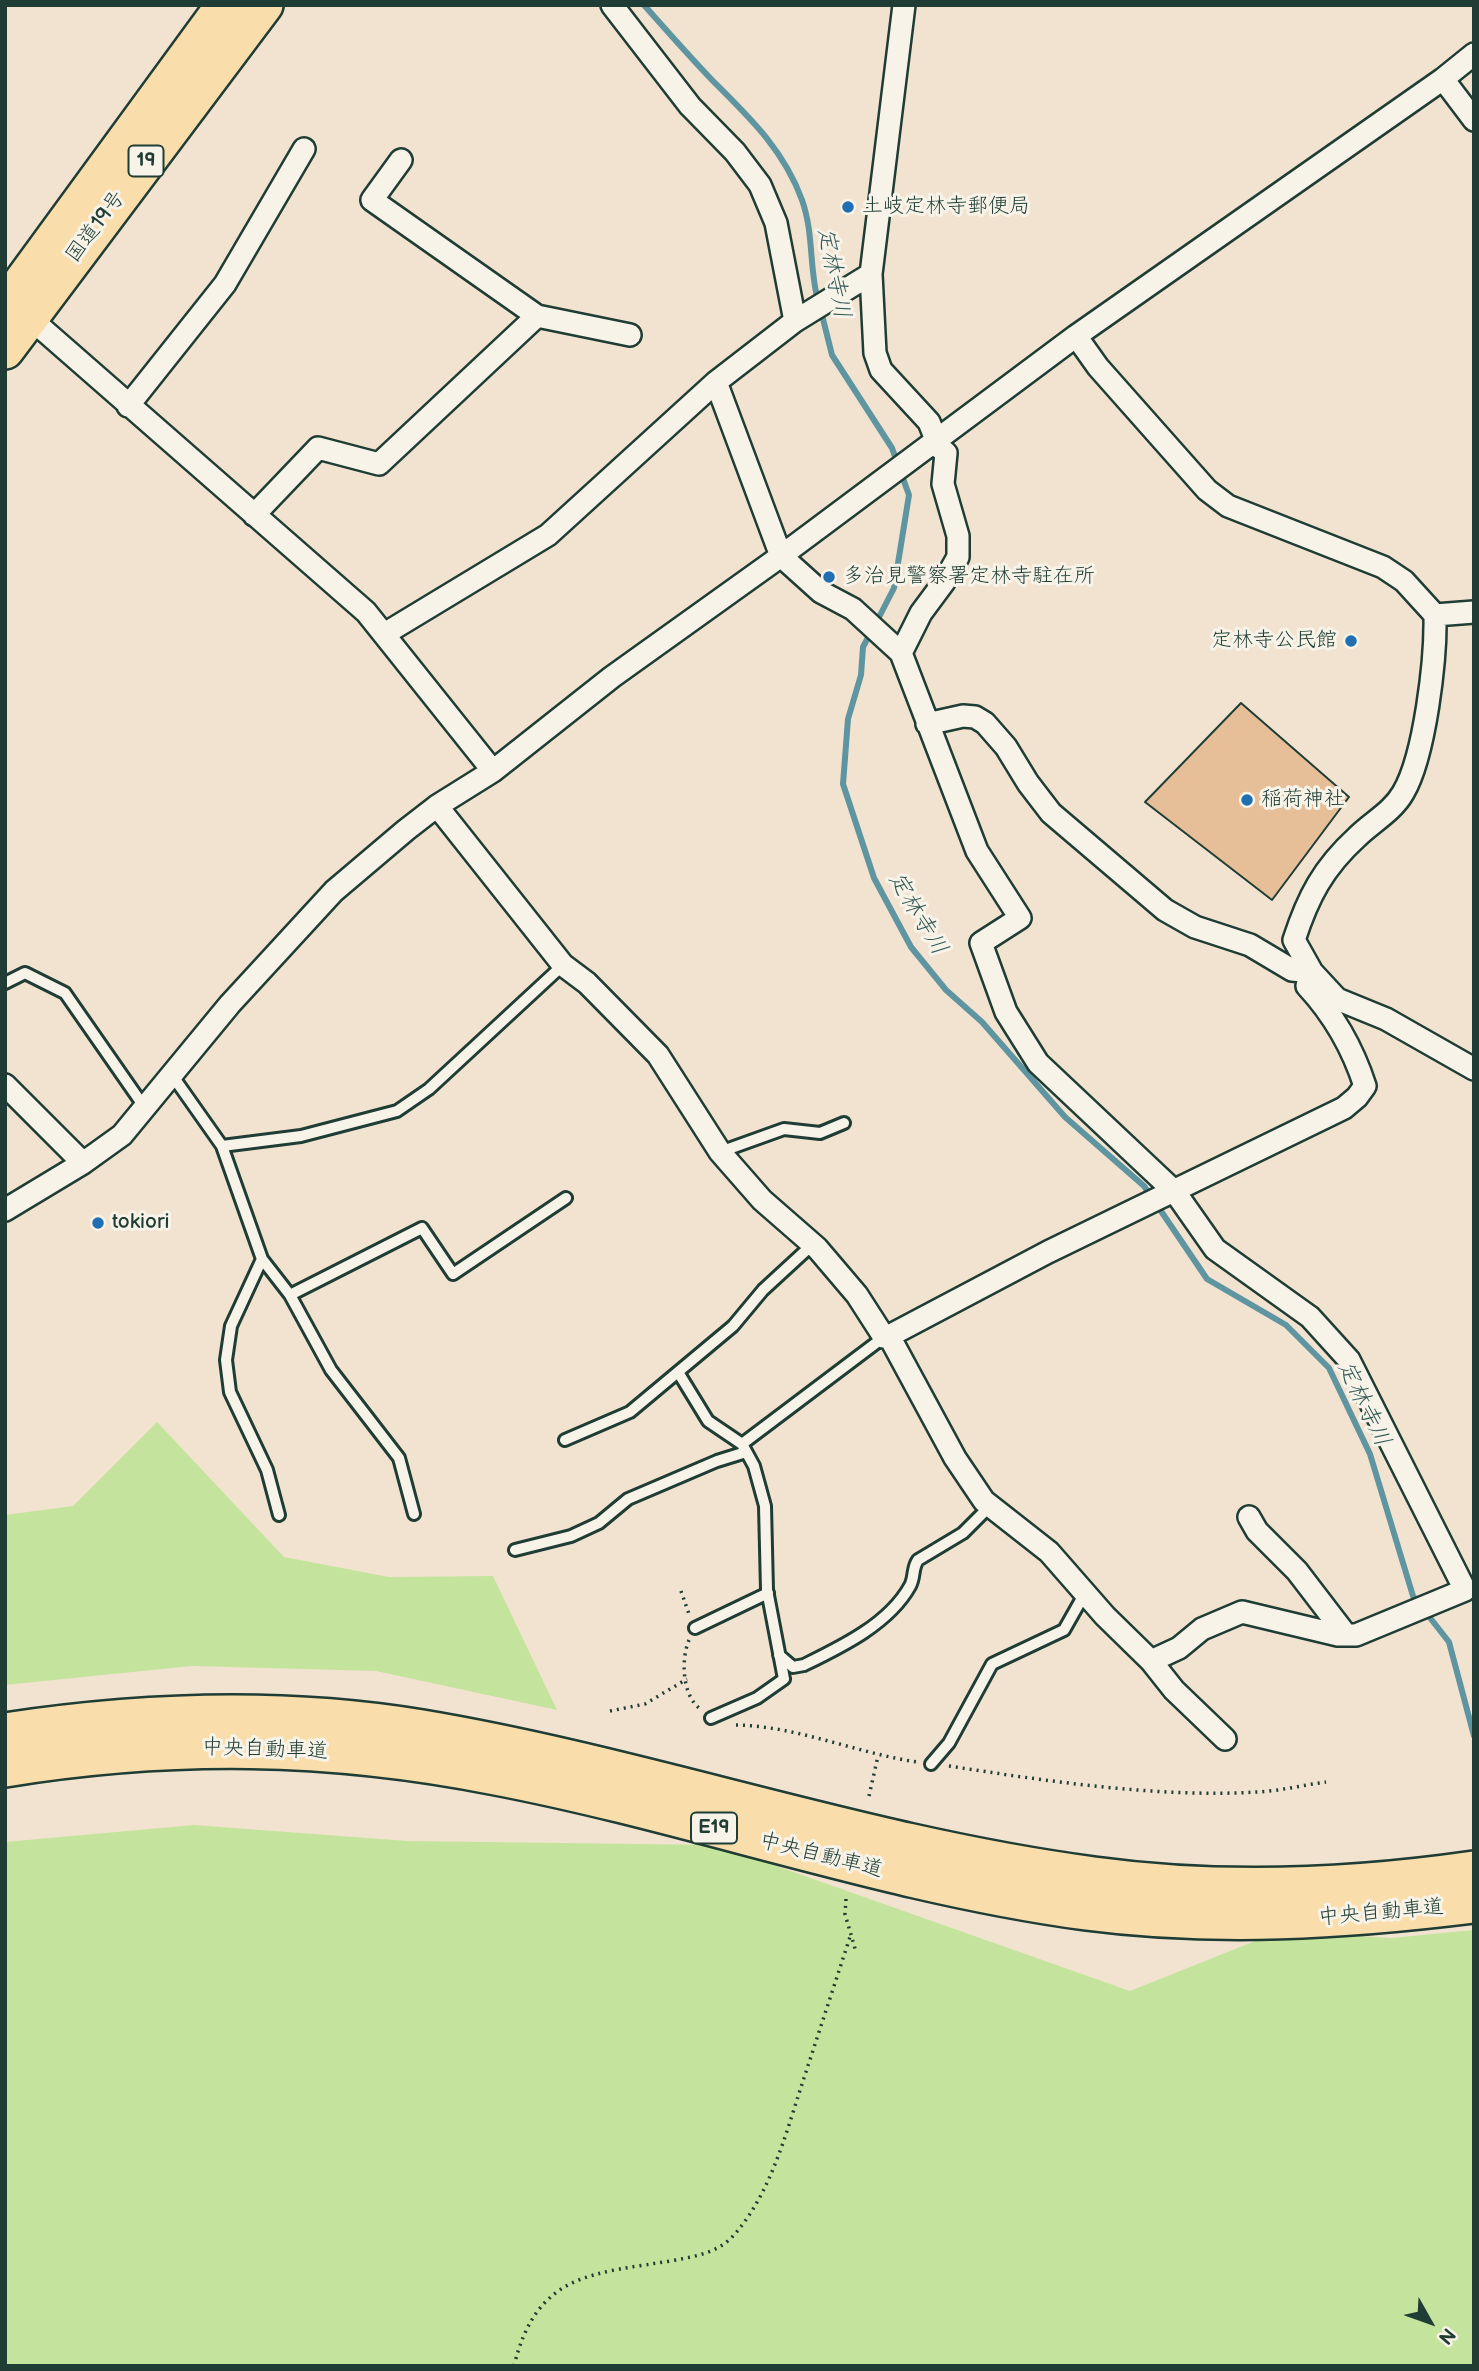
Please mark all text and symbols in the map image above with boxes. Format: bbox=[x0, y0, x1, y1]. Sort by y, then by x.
road number: 19 bbox=[128, 146, 164, 176]
street label: 国道19号 bbox=[61, 186, 131, 268]
place label: 土岐定林寺郵便局 bbox=[862, 194, 1030, 220]
marker: 土岐定林寺郵便局 bbox=[840, 199, 856, 215]
water label: 定林寺川 bbox=[811, 225, 855, 321]
place label: 多治見警察署定林寺駐在所 bbox=[843, 564, 1095, 590]
marker: 多治見警察署定林寺駐在所 bbox=[821, 569, 837, 585]
place label: 定林寺公民館 bbox=[1211, 628, 1337, 654]
marker: 定林寺公民館 bbox=[1343, 633, 1359, 649]
place label: 稲荷神社 bbox=[1261, 787, 1345, 813]
marker: 稲荷神社 bbox=[1239, 792, 1255, 808]
water label: 定林寺川 bbox=[881, 867, 953, 961]
place label: tokiori bbox=[112, 1210, 169, 1236]
marker: tokiori bbox=[90, 1215, 106, 1231]
water label: 定林寺川 bbox=[1330, 1357, 1396, 1451]
street label: 中央自動車道 bbox=[202, 1735, 328, 1765]
road number: E19 bbox=[691, 1812, 737, 1844]
street label: 中央自動車道 bbox=[757, 1829, 885, 1883]
street label: 中央自動車道 bbox=[1317, 1895, 1445, 1931]
north arrow bbox=[1395, 2287, 1465, 2357]
text: N bbox=[1433, 2323, 1460, 2349]

